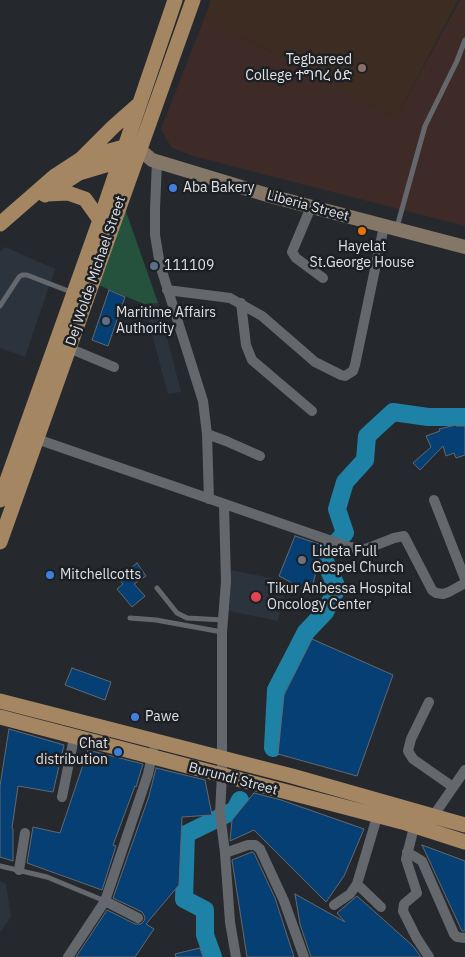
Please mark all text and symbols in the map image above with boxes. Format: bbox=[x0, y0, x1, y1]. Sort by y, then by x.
place label: Tegbareed College ተግባረ ዕድ bbox=[245, 52, 352, 84]
marker: Tegbareed College ተግባረ ዕድ bbox=[356, 62, 368, 74]
place label: Aba Bakery bbox=[183, 180, 255, 196]
marker: Aba Bakery bbox=[167, 182, 179, 194]
street label: Liberia Street bbox=[265, 187, 351, 225]
street label: Dej Wolde Michael Street bbox=[62, 194, 130, 348]
marker: Hayelat St.George House bbox=[356, 225, 368, 237]
place label: Hayelat St.George House bbox=[310, 239, 414, 272]
place label: 111109 bbox=[164, 258, 214, 274]
marker: 111109 bbox=[148, 260, 160, 272]
place label: Maritime Affairs Authority bbox=[116, 305, 216, 338]
marker: Maritime Affairs Authority bbox=[100, 315, 112, 327]
place label: Lideta Full Gospel Church bbox=[312, 544, 404, 576]
marker: Lideta Full Gospel Church bbox=[296, 554, 308, 566]
place label: Mitchellcotts bbox=[60, 567, 141, 583]
marker: Mitchellcotts bbox=[44, 569, 56, 581]
place label: Tikur Anbessa Hospital Oncology Center bbox=[267, 581, 412, 614]
marker: Tikur Anbessa Hospital Oncology Center bbox=[249, 590, 263, 604]
place label: Pawe bbox=[145, 709, 179, 725]
marker: Pawe bbox=[129, 711, 141, 723]
place label: Chat distribution bbox=[36, 736, 108, 769]
marker: Chat distribution bbox=[112, 746, 124, 758]
street label: Burundi Street bbox=[187, 759, 279, 799]

